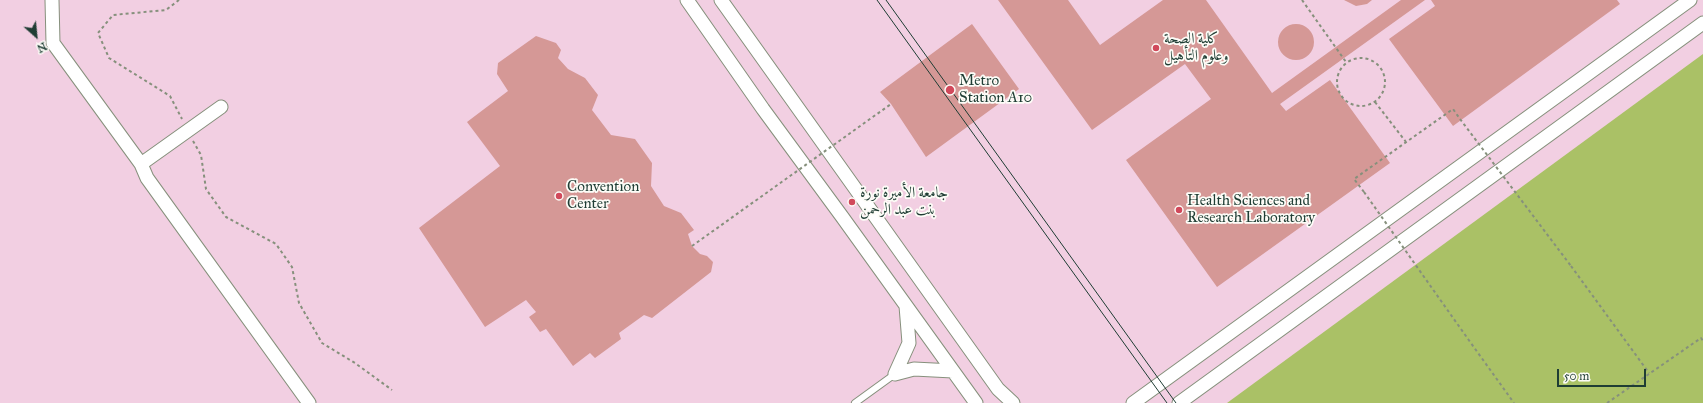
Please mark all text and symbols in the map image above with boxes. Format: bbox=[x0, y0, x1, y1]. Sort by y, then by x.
north arrow bbox=[16, 16, 56, 56]
place label: كلية الصحة وعلوم التأهيل bbox=[1164, 30, 1228, 65]
text: N bbox=[35, 39, 49, 55]
marker: كلية الصحة وعلوم التأهيل bbox=[1151, 43, 1161, 53]
place label: Metro Station A10 bbox=[959, 72, 1032, 107]
marker: Metro Station A10 bbox=[944, 84, 956, 96]
place label: Convention Center bbox=[567, 178, 639, 213]
place label: جامعة الأميرة نورة بنت عبد الرحمن bbox=[860, 184, 948, 219]
marker: Convention Center bbox=[554, 191, 564, 201]
place label: Health Sciences and Research Laboratory bbox=[1187, 192, 1315, 227]
marker: جامعة الأميرة نورة بنت عبد الرحمن bbox=[847, 197, 857, 207]
marker: Health Sciences and Research Laboratory bbox=[1174, 205, 1184, 215]
scale bar bbox=[1559, 361, 1648, 387]
text: 50 m bbox=[1564, 369, 1589, 383]

